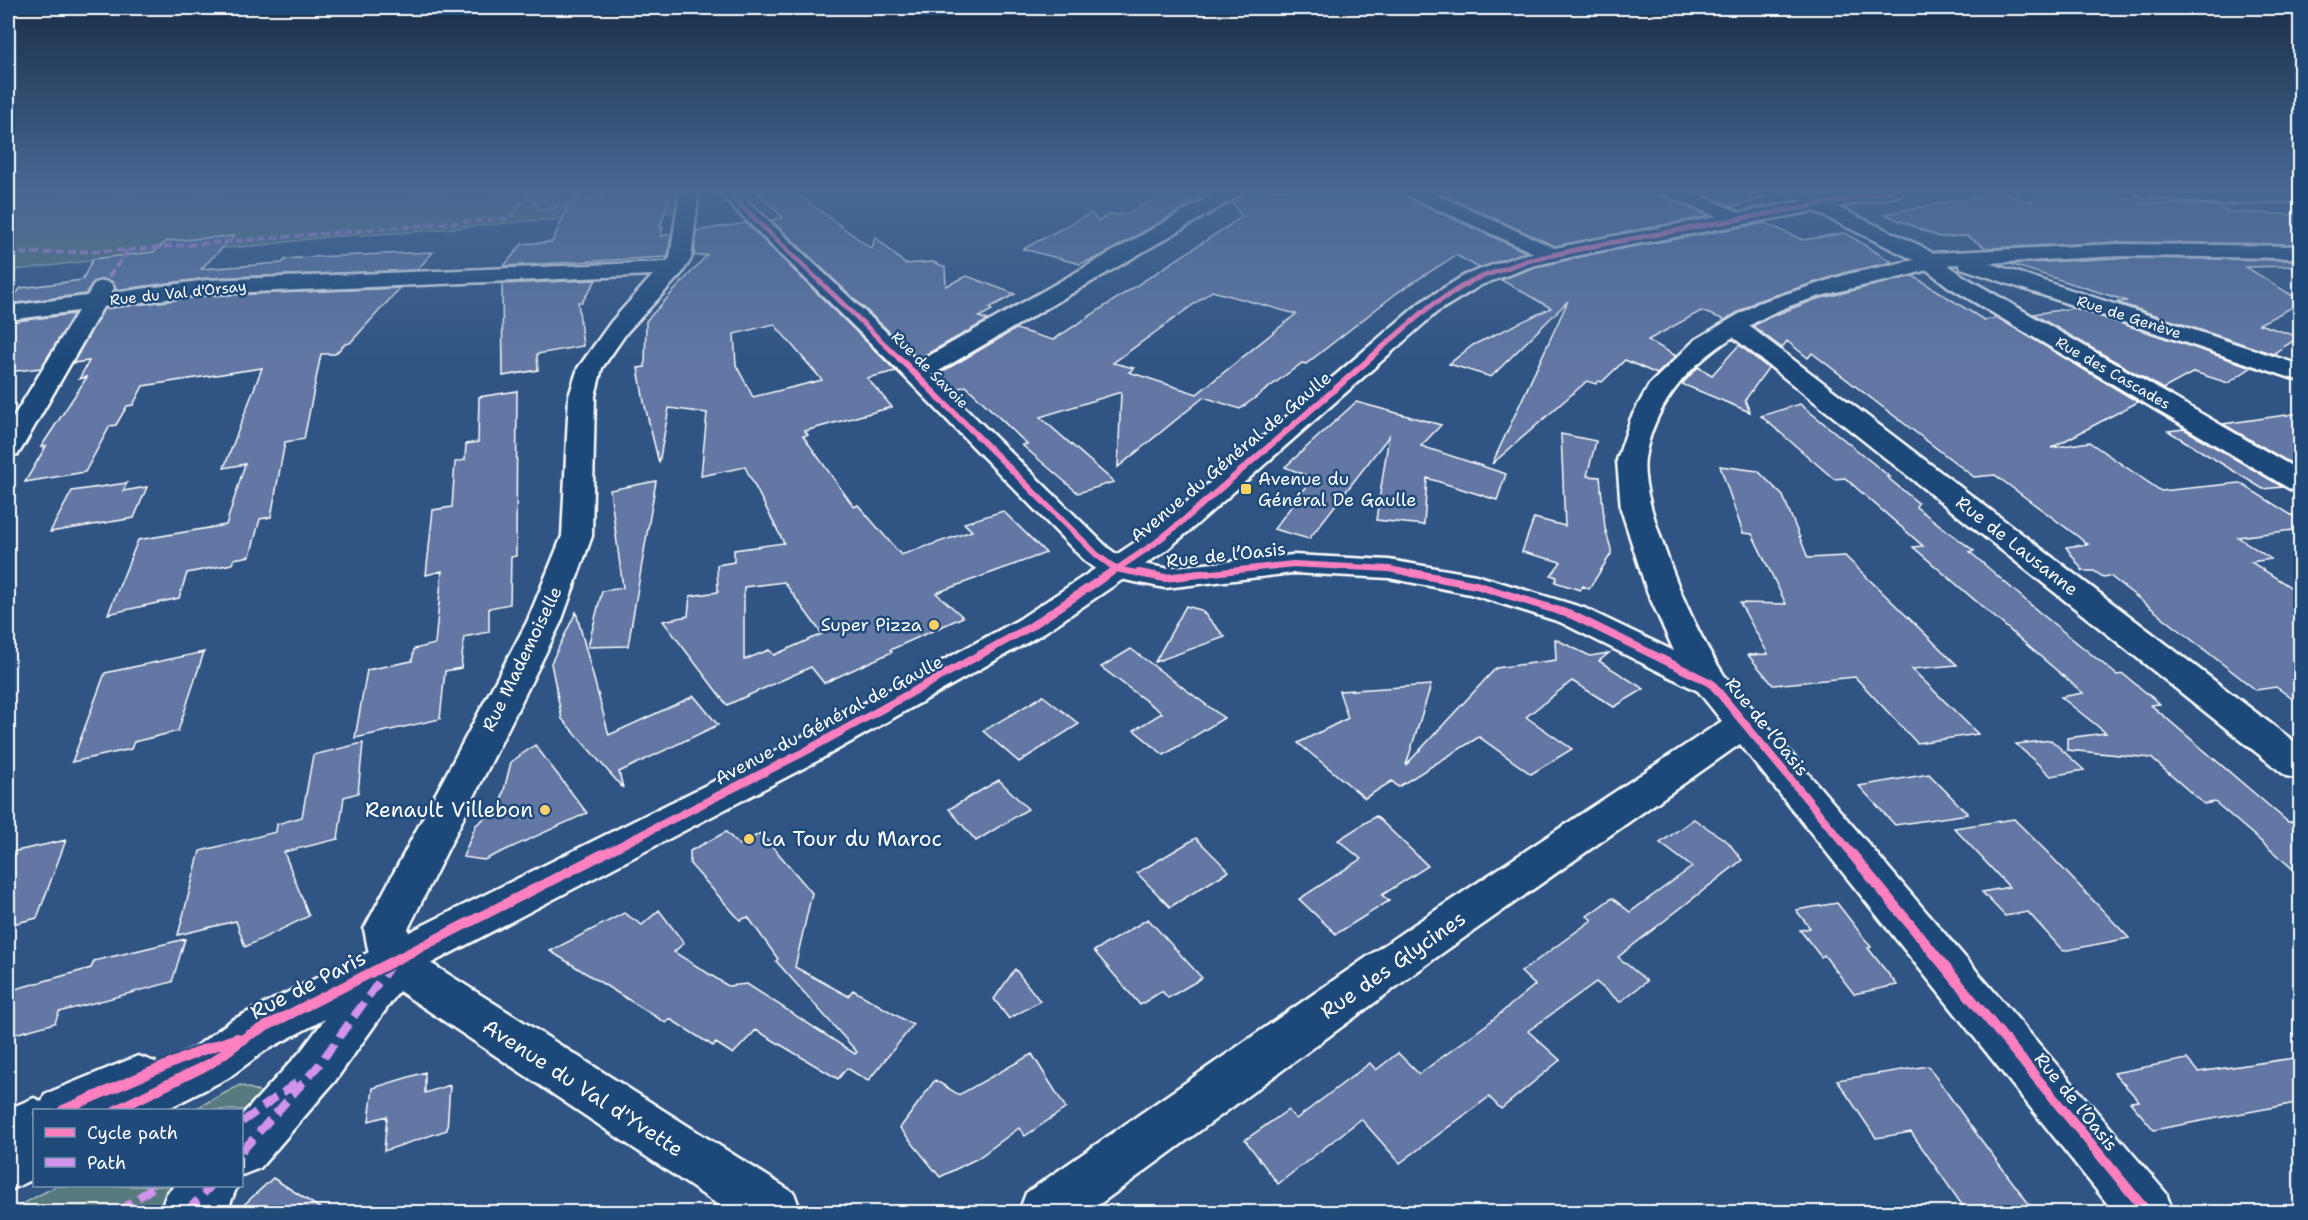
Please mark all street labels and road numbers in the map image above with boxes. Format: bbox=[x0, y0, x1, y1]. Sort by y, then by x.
street label: Rue du Val d'Orsay bbox=[109, 276, 247, 310]
street label: Rue de Genève bbox=[2074, 291, 2184, 343]
street label: Rue de Savoie bbox=[887, 327, 973, 413]
street label: Rue des Cascades bbox=[2052, 332, 2174, 414]
street label: Avenue du Général de Gaulle bbox=[1126, 366, 1336, 548]
street label: Rue de Lausanne bbox=[1951, 491, 2083, 601]
street label: Rue de l’Oasis bbox=[1165, 537, 1287, 573]
street label: Rue Mademoiselle bbox=[476, 583, 568, 735]
street label: Avenue du Général de Gaulle bbox=[711, 650, 947, 790]
street label: Rue de l’Oasis bbox=[1720, 673, 1814, 781]
street label: Rue des Glycines bbox=[1315, 904, 1471, 1026]
street label: Rue de Paris bbox=[245, 944, 371, 1026]
street label: Avenue du Val d'Yvette bbox=[477, 1013, 689, 1163]
street label: Rue de l’Oasis bbox=[2029, 1048, 2123, 1156]

